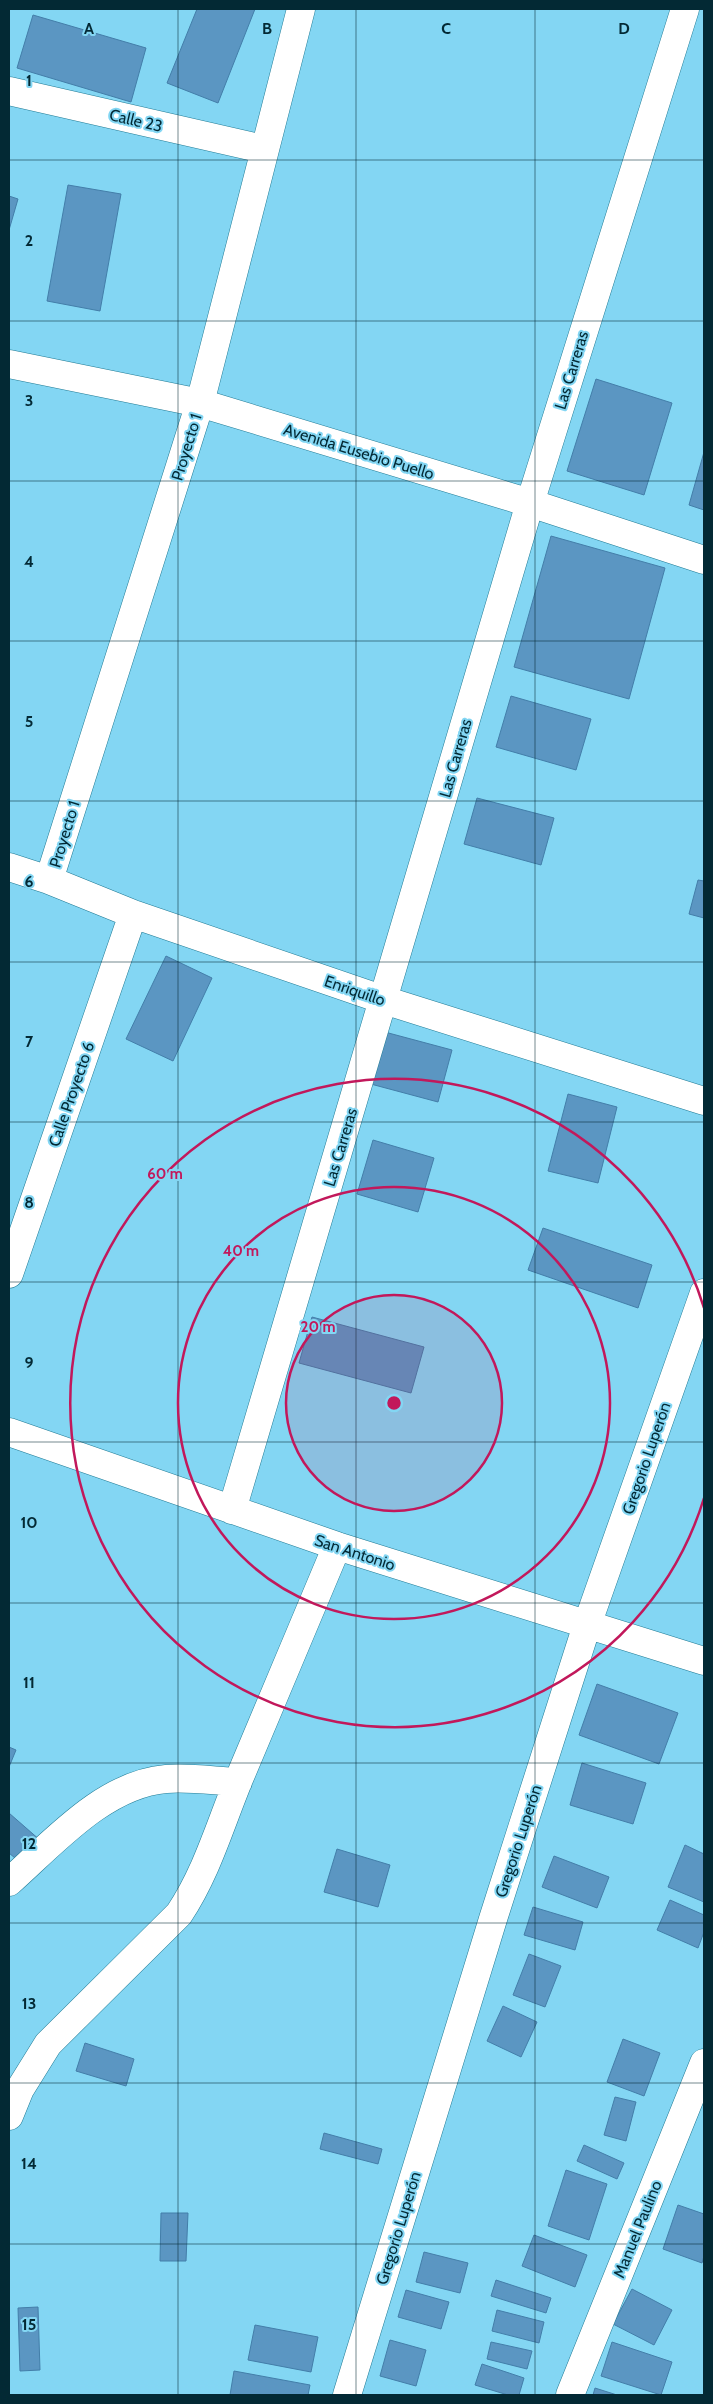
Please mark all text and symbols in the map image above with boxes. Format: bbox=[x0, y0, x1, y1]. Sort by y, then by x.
text: A bbox=[84, 19, 94, 38]
text: B bbox=[262, 19, 272, 38]
text: C bbox=[441, 19, 451, 38]
text: D bbox=[618, 19, 630, 38]
text: 1 bbox=[26, 71, 32, 90]
street label: Calle 23 bbox=[108, 105, 164, 136]
text: 2 bbox=[25, 231, 33, 250]
street label: Las Carreras bbox=[551, 328, 592, 412]
text: 3 bbox=[25, 391, 33, 410]
street label: Proyecto 1 bbox=[167, 411, 206, 483]
street label: Avenida Eusebio Puello bbox=[281, 420, 436, 483]
text: 4 bbox=[24, 552, 34, 571]
text: 5 bbox=[25, 712, 33, 731]
street label: Las Carreras bbox=[435, 716, 476, 800]
street label: Proyecto 1 bbox=[45, 798, 84, 870]
text: 6 bbox=[25, 872, 34, 891]
street label: Enriquillo bbox=[322, 971, 388, 1010]
text: 7 bbox=[25, 1032, 34, 1051]
street label: Calle Proyecto 6 bbox=[45, 1039, 98, 1149]
street label: Las Carreras bbox=[320, 1105, 361, 1189]
text: 60 m bbox=[147, 1165, 183, 1183]
text: 8 bbox=[24, 1193, 34, 1212]
text: 40 m bbox=[223, 1242, 259, 1260]
text: 20 m bbox=[301, 1318, 335, 1336]
text: 9 bbox=[25, 1353, 34, 1372]
centre of rings bbox=[385, 1394, 403, 1412]
street label: Gregorio Luperón bbox=[618, 1400, 675, 1517]
text: 10 bbox=[20, 1513, 38, 1532]
street label: San Antonio bbox=[312, 1531, 398, 1574]
text: 11 bbox=[23, 1673, 35, 1692]
street label: Gregorio Luperón bbox=[491, 1782, 546, 1900]
text: 12 bbox=[22, 1834, 36, 1853]
text: 13 bbox=[22, 1994, 36, 2013]
text: 14 bbox=[21, 2154, 37, 2173]
street label: Gregorio Luperón bbox=[372, 2169, 425, 2287]
street label: Manuel Paulino bbox=[609, 2178, 666, 2281]
text: 15 bbox=[22, 2315, 36, 2334]

